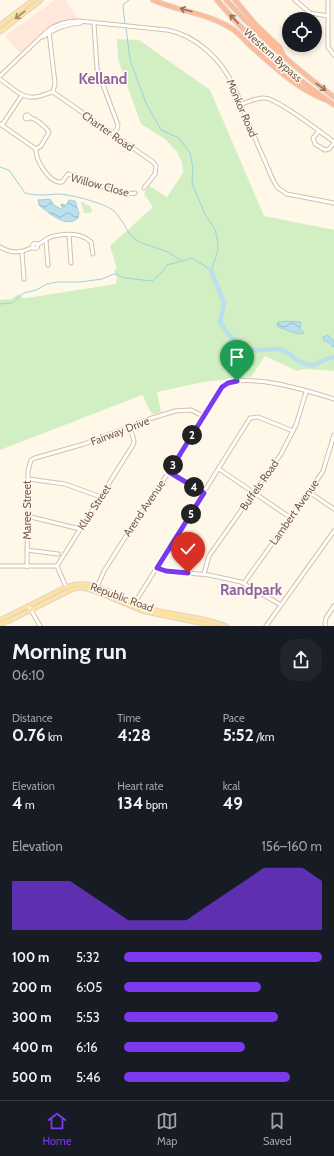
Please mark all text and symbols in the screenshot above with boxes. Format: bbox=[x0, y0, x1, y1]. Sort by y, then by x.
one-way arrow bbox=[180, 6, 193, 13]
one-way arrow bbox=[14, 11, 25, 20]
map controls bbox=[282, 12, 322, 52]
button: locate bbox=[282, 12, 322, 52]
one-way arrow bbox=[230, 14, 239, 24]
street label: Western Bypass bbox=[241, 25, 305, 85]
district label: Kelland bbox=[79, 70, 127, 88]
street label: Monkor Road bbox=[224, 77, 260, 139]
one-way arrow bbox=[315, 83, 326, 91]
street label: Charter Road bbox=[79, 108, 137, 154]
street label: Willow Close bbox=[69, 170, 131, 200]
pin bbox=[220, 340, 254, 381]
icon: arrive bbox=[226, 346, 248, 368]
street label: Fairway Drive bbox=[89, 413, 152, 449]
pin: 2 bbox=[182, 425, 202, 445]
text: 2 bbox=[189, 428, 195, 442]
pin: 3 bbox=[163, 455, 183, 475]
street label: Buffels Road bbox=[236, 457, 282, 513]
text: 3 bbox=[170, 458, 176, 472]
street label: Lambert Avenue bbox=[266, 476, 322, 547]
street label: Arend Avenue bbox=[120, 477, 168, 539]
pin: 4 bbox=[184, 477, 204, 497]
street label: Maree Street bbox=[20, 480, 34, 540]
text: 4 bbox=[191, 480, 197, 494]
street label: Klub Street bbox=[74, 481, 114, 532]
pin: 5 bbox=[181, 504, 201, 524]
text: 5 bbox=[188, 507, 194, 521]
pin bbox=[171, 532, 205, 573]
icon: check bbox=[177, 538, 199, 560]
street label: Republic Road bbox=[88, 579, 156, 615]
district label: Randpark bbox=[220, 581, 283, 599]
text: Morning run bbox=[12, 638, 127, 665]
button: share bbox=[280, 639, 322, 681]
text: 06:10 bbox=[12, 667, 44, 683]
text: Distance bbox=[12, 711, 53, 725]
text: Time bbox=[117, 711, 141, 725]
text: Pace bbox=[223, 711, 245, 725]
text: 0.76 bbox=[12, 725, 45, 745]
text: 4:28 bbox=[117, 725, 151, 745]
text: 5:52 bbox=[223, 725, 254, 745]
text: km bbox=[45, 730, 63, 744]
text: /km bbox=[254, 730, 274, 744]
text: Elevation bbox=[12, 779, 55, 793]
text: Heart rate bbox=[117, 779, 163, 793]
text: kcal bbox=[223, 779, 240, 793]
text: 4 bbox=[12, 793, 23, 813]
text: 134 bbox=[117, 793, 143, 813]
text: 49 bbox=[223, 793, 243, 813]
text: m bbox=[23, 798, 35, 812]
text: bpm bbox=[143, 798, 168, 812]
text: Elevation bbox=[12, 838, 63, 854]
text: 156–160 m bbox=[261, 838, 322, 854]
text: 100 m bbox=[12, 949, 49, 965]
text: 5:32 bbox=[76, 949, 100, 965]
text: 200 m bbox=[12, 979, 51, 995]
text: 6:05 bbox=[76, 979, 102, 995]
text: 300 m bbox=[12, 1009, 52, 1025]
text: 5:53 bbox=[76, 1009, 100, 1025]
text: 400 m bbox=[12, 1039, 53, 1055]
text: 6:16 bbox=[76, 1039, 98, 1055]
text: 500 m bbox=[12, 1069, 52, 1085]
text: 5:46 bbox=[76, 1069, 101, 1085]
tab: Home bbox=[42, 1110, 71, 1148]
tab: Map bbox=[156, 1110, 178, 1148]
tab: Saved bbox=[263, 1110, 292, 1148]

